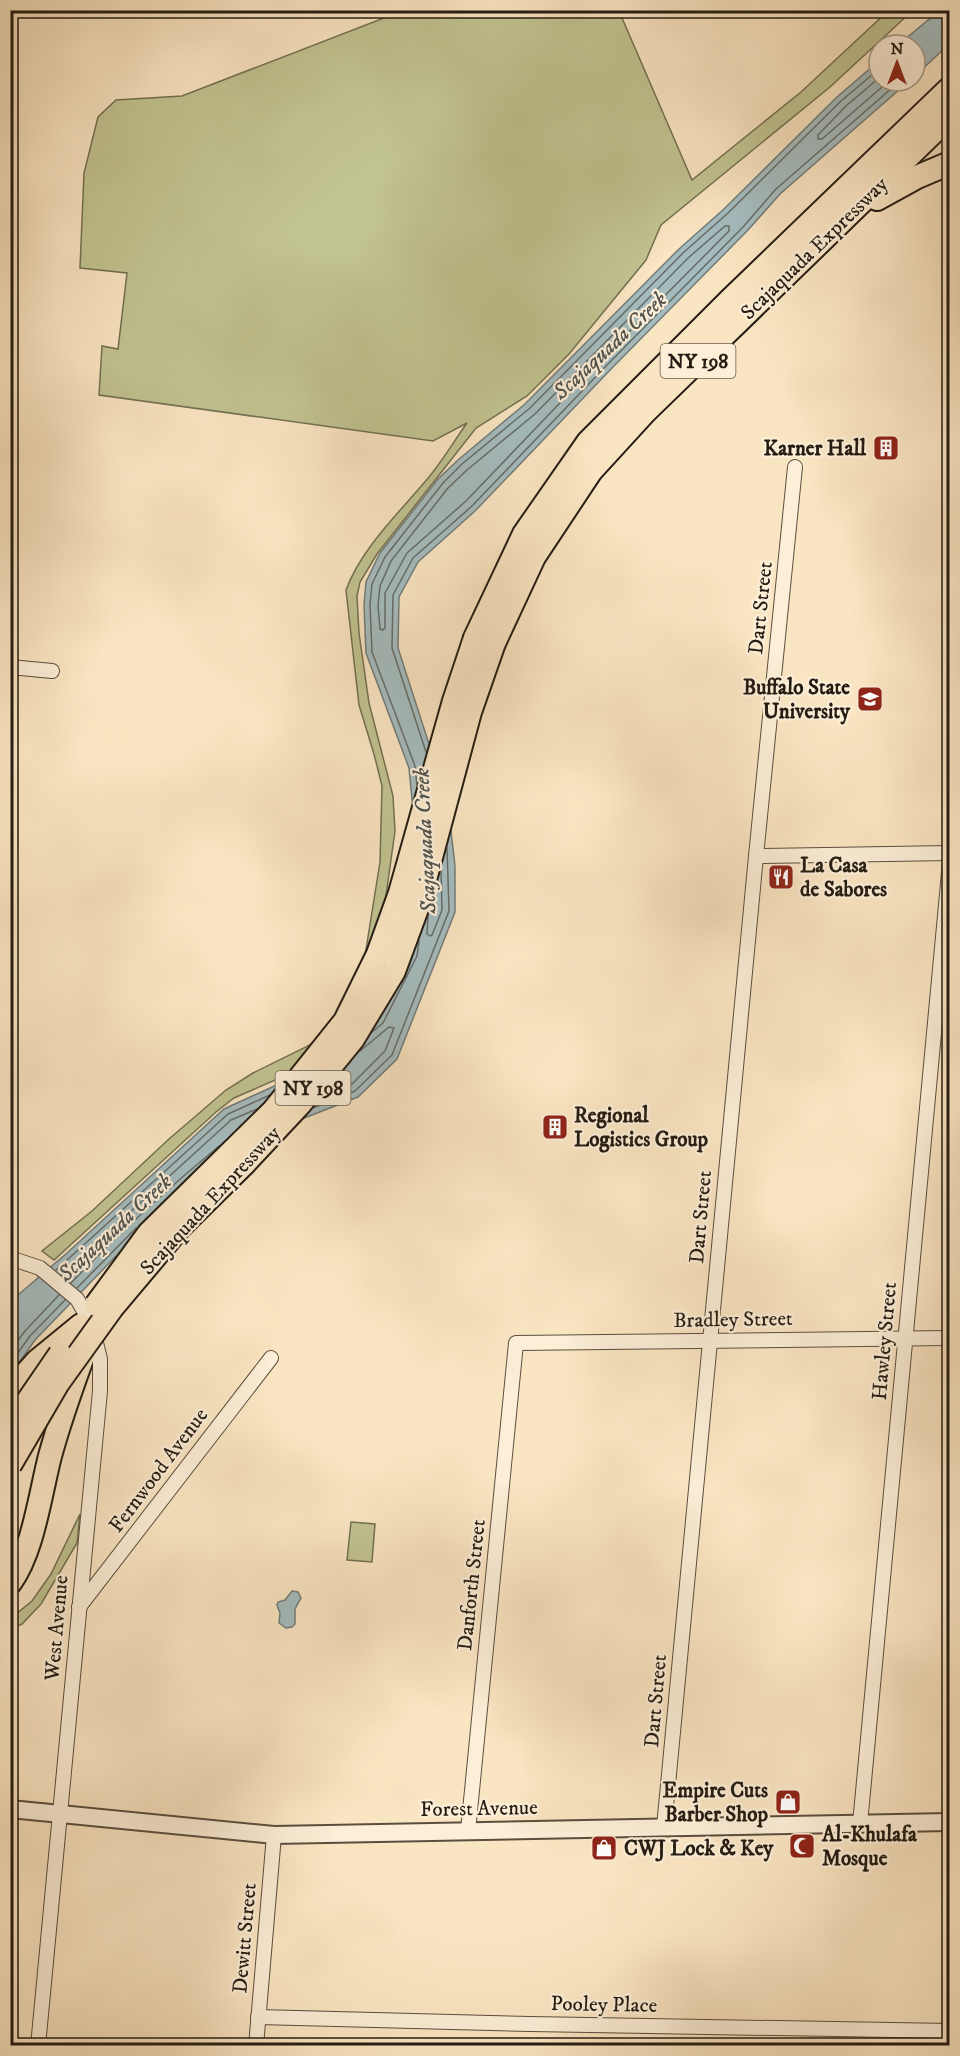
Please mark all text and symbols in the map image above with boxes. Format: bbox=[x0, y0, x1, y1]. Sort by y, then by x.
north arrow bbox=[867, 33, 927, 93]
text: N bbox=[890, 39, 904, 59]
street label: Scajaquada Expressway bbox=[736, 171, 894, 326]
water label: Scajaquada Creek bbox=[547, 286, 674, 407]
road number: NY 198 bbox=[660, 344, 736, 378]
building icon: Karner Hall bbox=[871, 433, 901, 463]
place label: Karner Hall bbox=[763, 436, 867, 462]
street label: Dart Street bbox=[743, 560, 779, 656]
place label: Buffalo State University bbox=[743, 675, 851, 725]
school or university icon: Buffalo State University bbox=[855, 684, 885, 714]
water label: Scajaquada Creek bbox=[408, 766, 444, 916]
place label: La Casa de Sabores bbox=[800, 853, 887, 903]
restaurant icon: La Casa de Sabores bbox=[766, 862, 796, 892]
road number: NY 198 bbox=[276, 1071, 350, 1105]
place label: Regional Logistics Group bbox=[574, 1103, 709, 1153]
building icon: Regional Logistics Group bbox=[540, 1112, 570, 1142]
street label: Scajaquada Expressway bbox=[135, 1120, 287, 1281]
water label: Scajaquada Creek bbox=[52, 1168, 179, 1289]
street label: Dart Street bbox=[684, 1169, 718, 1265]
street label: Hawley Street bbox=[867, 1281, 903, 1401]
street label: Bradley Street bbox=[673, 1306, 793, 1334]
street label: Fernwood Avenue bbox=[104, 1403, 214, 1538]
street label: Danforth Street bbox=[452, 1518, 492, 1652]
street label: West Avenue bbox=[39, 1574, 75, 1683]
street label: Dart Street bbox=[639, 1653, 673, 1749]
place label: Empire Cuts Barber Shop bbox=[663, 1778, 768, 1828]
shop icon: Empire Cuts Barber Shop bbox=[773, 1787, 803, 1817]
street label: Forest Avenue bbox=[420, 1795, 538, 1823]
place label: Al-Khulafa Mosque bbox=[821, 1822, 918, 1872]
mosque icon: Al-Khulafa Mosque bbox=[787, 1831, 817, 1861]
shop icon: CWJ Lock & Key bbox=[589, 1833, 619, 1863]
place label: CWJ Lock & Key bbox=[624, 1836, 774, 1862]
street label: Dewitt Street bbox=[227, 1882, 263, 1994]
street label: Pooley Place bbox=[550, 1991, 658, 2019]

